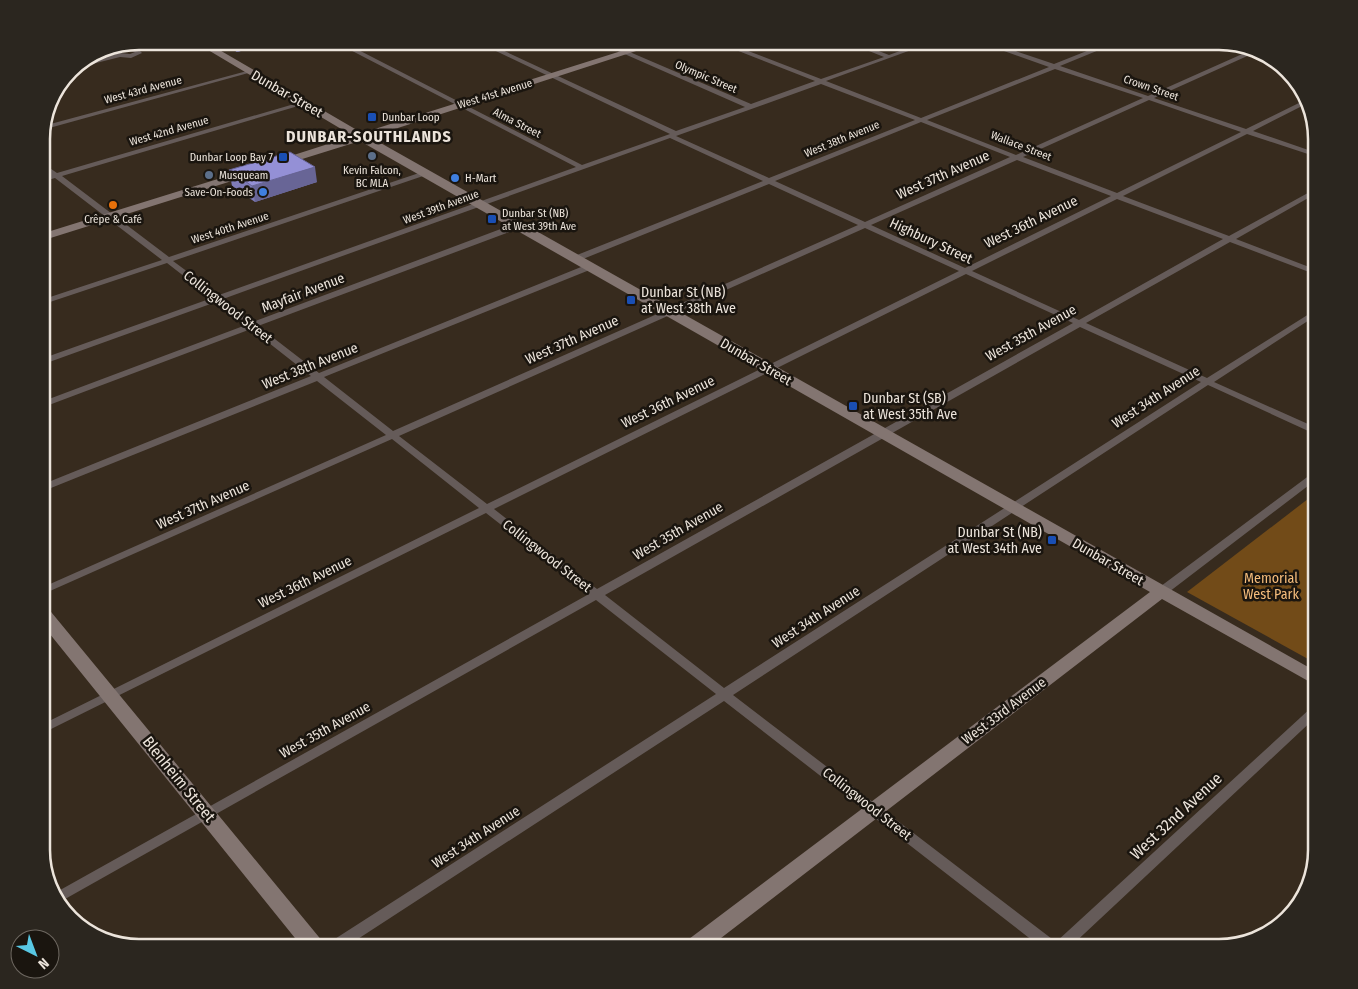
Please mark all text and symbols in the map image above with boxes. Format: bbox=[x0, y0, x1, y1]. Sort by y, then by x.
street label: Olympic Street bbox=[673, 58, 739, 96]
street label: Dunbar Street bbox=[248, 67, 326, 121]
street label: West 43rd Avenue bbox=[103, 73, 183, 107]
street label: Crown Street bbox=[1122, 73, 1181, 104]
street label: West 41st Avenue bbox=[456, 76, 534, 112]
street label: Alma Street bbox=[491, 105, 544, 141]
marker: Dunbar Loop bbox=[366, 111, 378, 123]
place label: Dunbar Loop bbox=[382, 111, 440, 124]
street label: West 42nd Avenue bbox=[128, 113, 210, 149]
street label: West 38th Avenue bbox=[803, 118, 881, 160]
district label: DUNBAR-SOUTHLANDS bbox=[286, 127, 452, 146]
street label: Wallace Street bbox=[989, 128, 1054, 164]
street label: West 37th Avenue bbox=[894, 147, 992, 203]
marker: Kevin Falcon, BC MLA bbox=[366, 150, 378, 162]
place label: Dunbar Loop Bay 7 bbox=[190, 151, 274, 164]
marker: Dunbar Loop Bay 7 bbox=[277, 151, 289, 163]
place label: Kevin Falcon, BC MLA bbox=[343, 164, 401, 190]
marker: Musqueam bbox=[203, 169, 215, 181]
place label: Musqueam bbox=[219, 169, 268, 182]
marker: H-Mart bbox=[449, 172, 461, 184]
place label: H-Mart bbox=[465, 172, 497, 185]
place label: Save-On-Foods bbox=[185, 186, 253, 199]
marker: Save-On-Foods bbox=[257, 186, 269, 198]
street label: West 39th Avenue bbox=[401, 187, 481, 227]
street label: West 36th Avenue bbox=[982, 192, 1080, 252]
marker: Crêpe & Café bbox=[107, 199, 119, 211]
place label: Dunbar St (NB) at West 39th Ave bbox=[502, 207, 576, 233]
street label: West 40th Avenue bbox=[190, 209, 270, 247]
place label: Crêpe & Café bbox=[84, 213, 142, 226]
marker: Dunbar St (NB) at West 39th Ave bbox=[486, 213, 498, 225]
street label: Highbury Street bbox=[887, 214, 976, 268]
street label: Collingwood Street bbox=[180, 267, 276, 347]
street label: Mayfair Avenue bbox=[259, 269, 347, 317]
place label: Dunbar St (NB) at West 38th Ave bbox=[641, 284, 736, 317]
marker: Dunbar St (NB) at West 38th Ave bbox=[625, 294, 637, 306]
street label: West 35th Avenue bbox=[983, 301, 1079, 365]
street label: West 37th Avenue bbox=[523, 312, 621, 368]
street label: Dunbar Street bbox=[717, 335, 795, 389]
street label: West 38th Avenue bbox=[260, 339, 360, 393]
street label: West 34th Avenue bbox=[1109, 362, 1203, 432]
street label: West 36th Avenue bbox=[619, 372, 717, 432]
place label: Dunbar St (SB) at West 35th Ave bbox=[863, 390, 957, 423]
marker: Dunbar St (SB) at West 35th Ave bbox=[847, 400, 859, 412]
street label: West 37th Avenue bbox=[154, 477, 252, 533]
street label: West 35th Avenue bbox=[630, 498, 726, 564]
street label: Collingwood Street bbox=[499, 516, 595, 596]
place label: Dunbar St (NB) at West 34th Ave bbox=[947, 524, 1042, 557]
marker: Dunbar St (NB) at West 34th Ave bbox=[1046, 534, 1058, 546]
street label: Dunbar Street bbox=[1069, 535, 1147, 589]
street label: West 36th Avenue bbox=[256, 552, 354, 612]
park label: Memorial West Park bbox=[1243, 570, 1299, 603]
street label: West 34th Avenue bbox=[769, 582, 863, 652]
street label: West 33rd Avenue bbox=[959, 674, 1050, 748]
street label: West 35th Avenue bbox=[277, 698, 373, 762]
street label: Blenheim Street bbox=[139, 732, 220, 826]
street label: Collingwood Street bbox=[819, 764, 915, 844]
street label: West 32nd Avenue bbox=[1126, 769, 1226, 863]
street label: West 34th Avenue bbox=[429, 802, 523, 872]
north arrow bbox=[10, 929, 60, 979]
text: N bbox=[35, 954, 52, 972]

